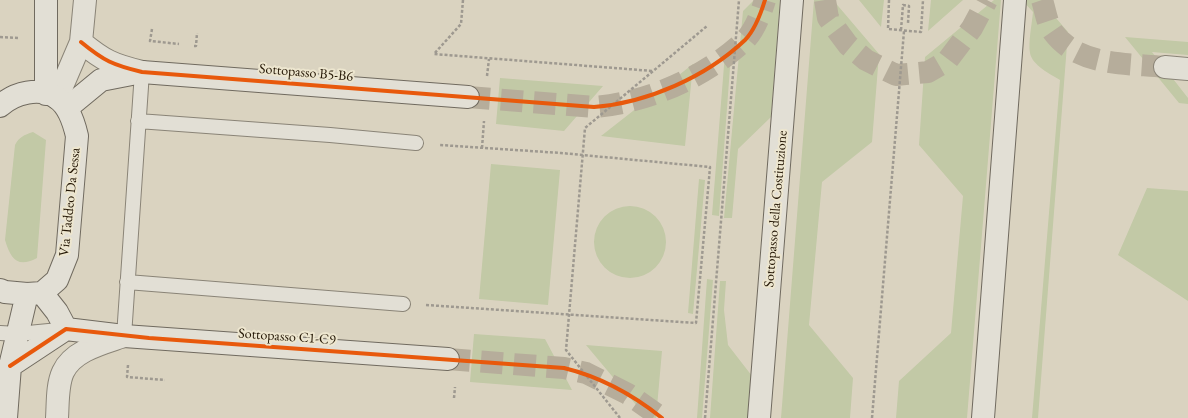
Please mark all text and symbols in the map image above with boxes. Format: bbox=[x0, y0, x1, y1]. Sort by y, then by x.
street label: Sottopasso B5-B6 bbox=[258, 61, 354, 85]
street label: Sottopasso della Costituzione bbox=[761, 130, 791, 288]
street label: Via Taddeo Da Sessa bbox=[56, 147, 84, 257]
street label: Sottopasso C1-C9 bbox=[238, 325, 336, 349]

